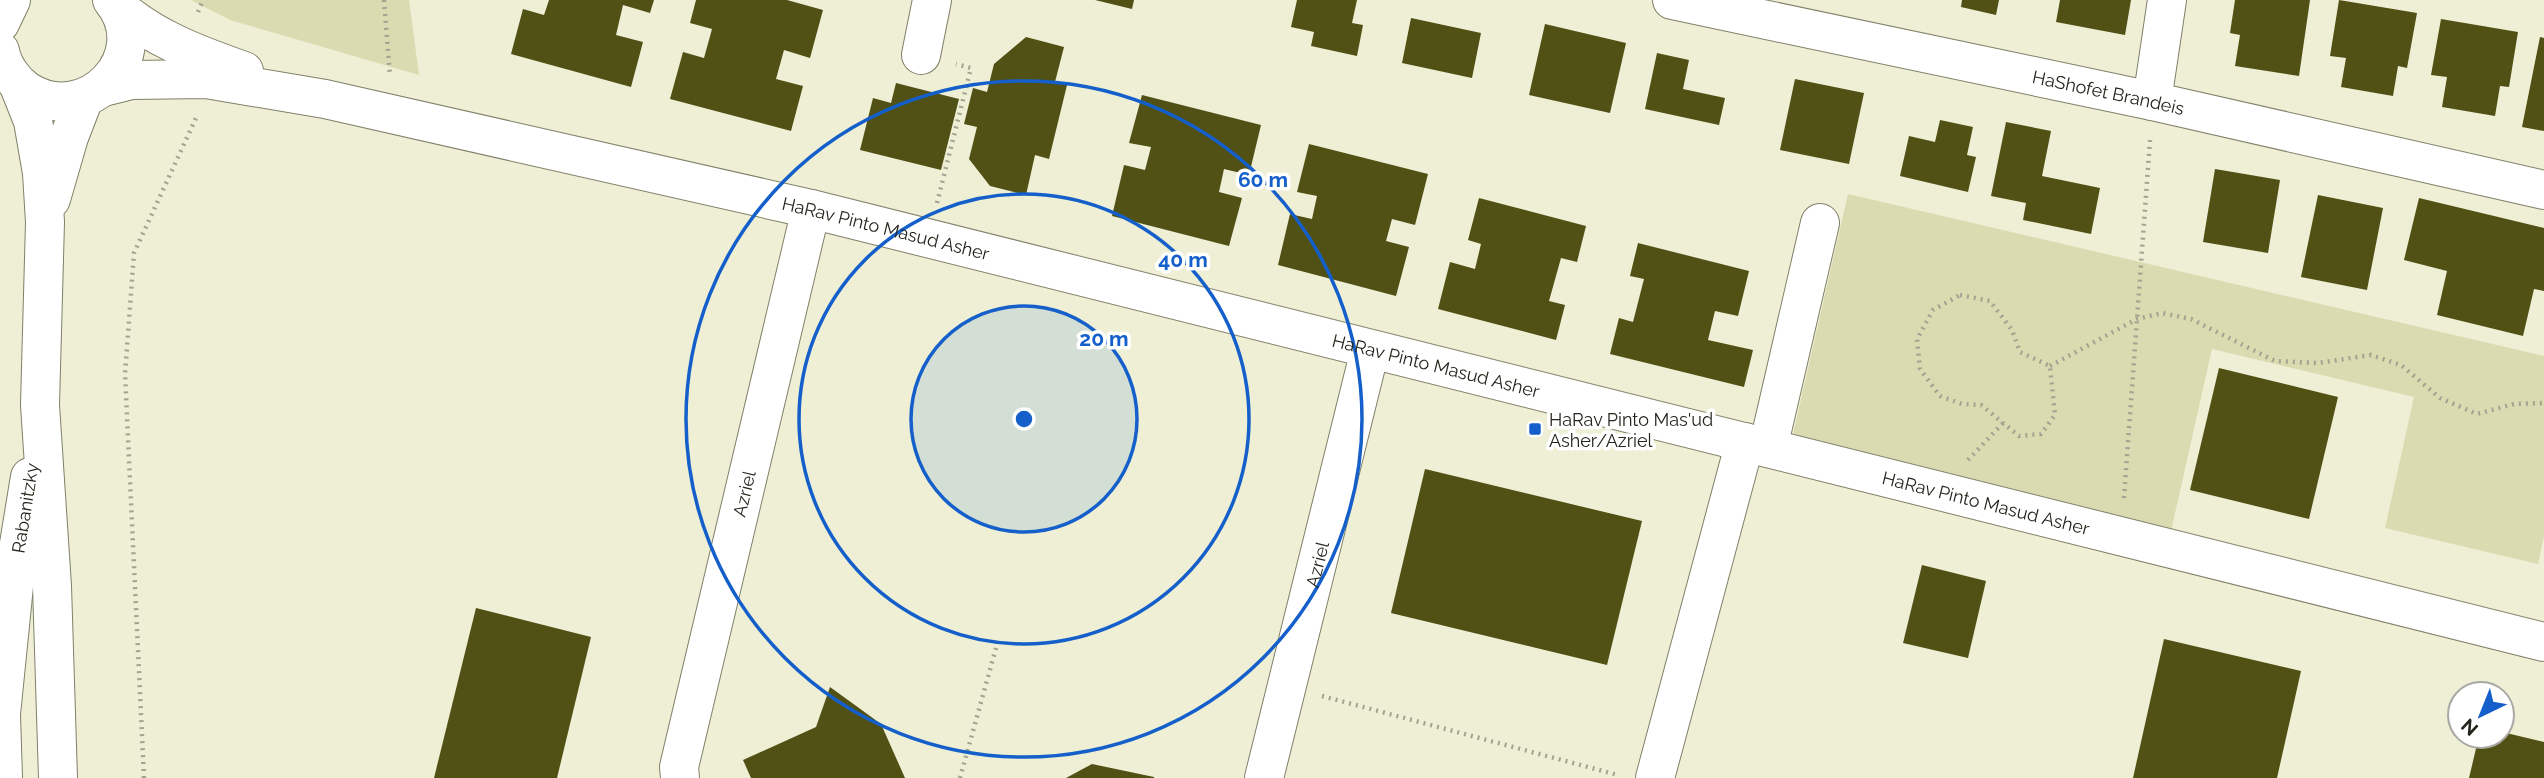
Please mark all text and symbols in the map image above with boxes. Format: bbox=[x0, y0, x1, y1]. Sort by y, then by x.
street label: HaShofet Brandeis bbox=[2031, 66, 2187, 119]
text: 60 m bbox=[1238, 167, 1288, 192]
street label: HaRav Pinto Masud Asher bbox=[780, 192, 992, 264]
text: 40 m bbox=[1158, 247, 1208, 272]
text: 20 m bbox=[1079, 326, 1129, 351]
street label: HaRav Pinto Masud Asher bbox=[1330, 329, 1542, 401]
centre of rings bbox=[1012, 407, 1036, 431]
place label: HaRav Pinto Mas'ud Asher/Azriel bbox=[1549, 409, 1713, 451]
marker: HaRav Pinto Mas'ud Asher/Azriel bbox=[1527, 421, 1543, 437]
street label: Rabanitzky bbox=[8, 461, 43, 555]
street label: HaRav Pinto Masud Asher bbox=[1880, 467, 2093, 539]
street label: Azriel bbox=[728, 468, 759, 519]
street label: Azriel bbox=[1301, 539, 1333, 590]
north arrow bbox=[2446, 680, 2516, 750]
text: N bbox=[2457, 714, 2482, 740]

